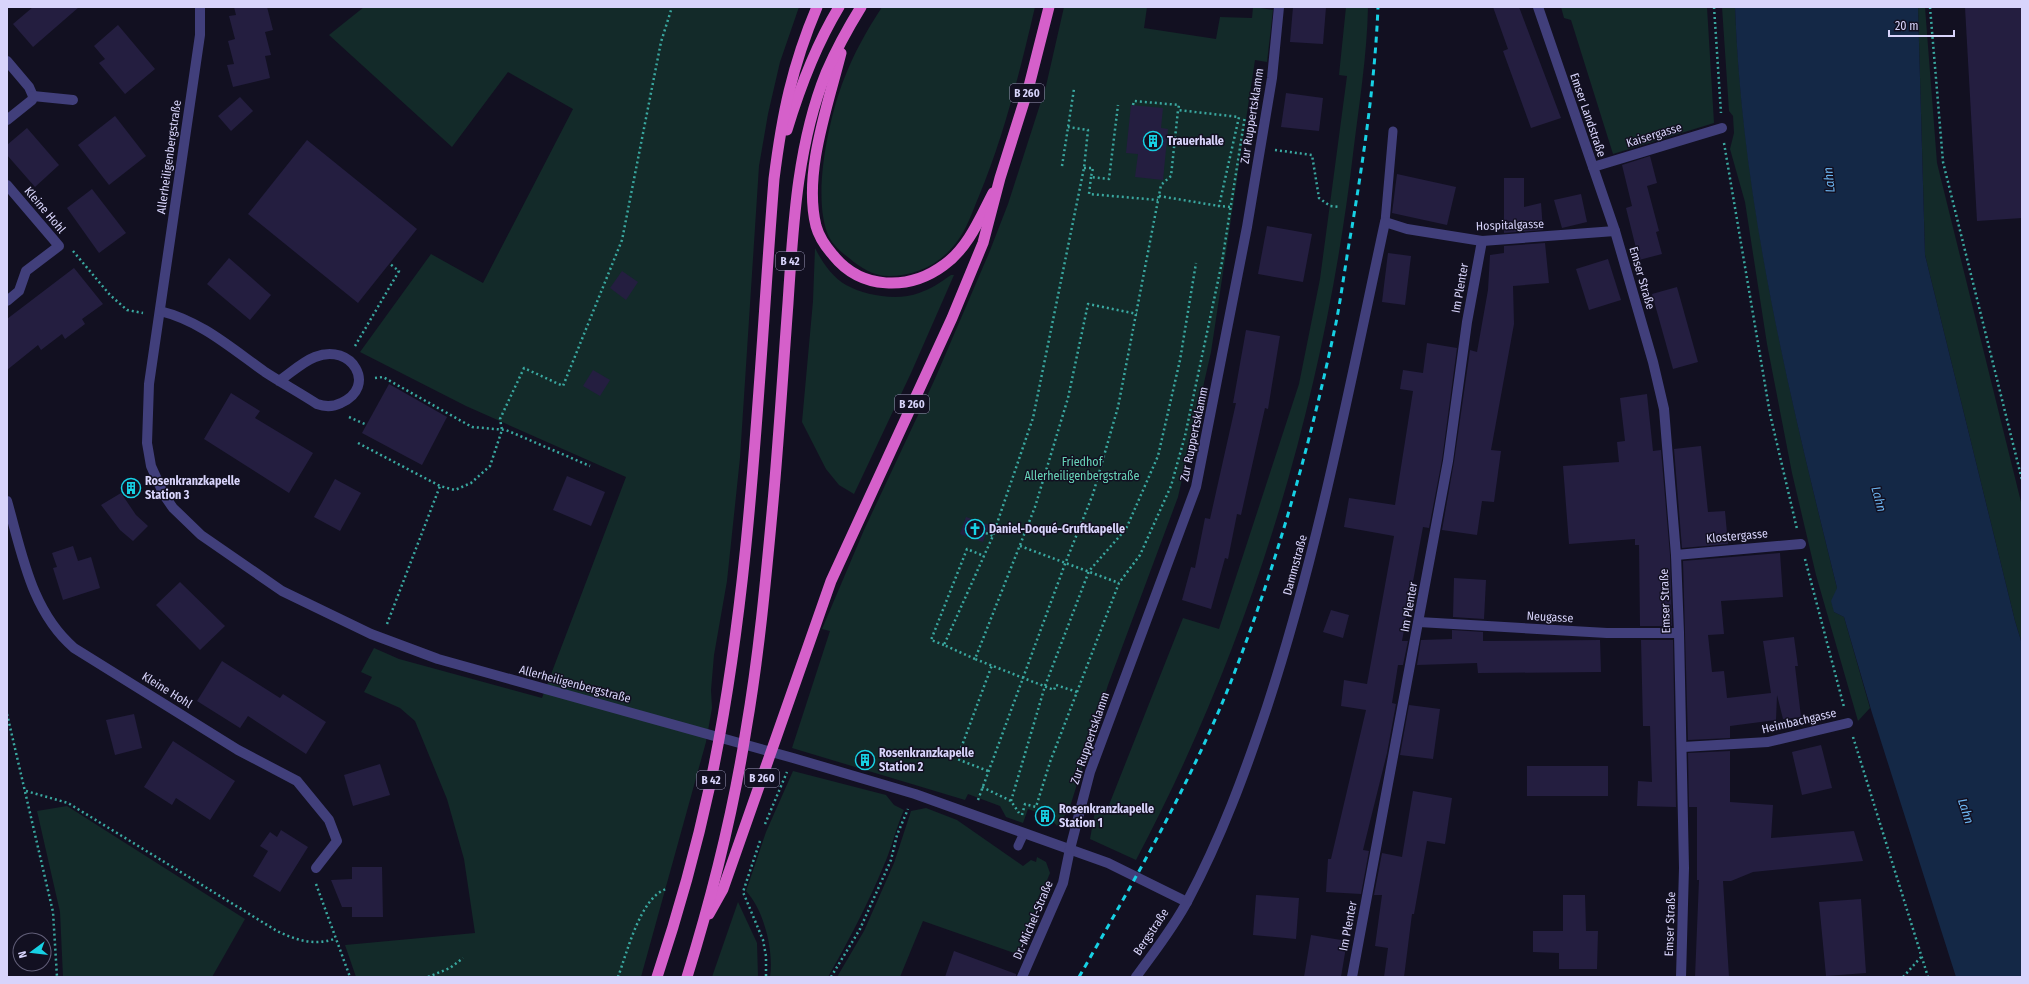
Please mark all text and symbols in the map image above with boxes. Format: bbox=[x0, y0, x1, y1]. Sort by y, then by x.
scale bar bbox=[1889, 12, 1954, 38]
text: 20 m bbox=[1895, 19, 1919, 33]
street label: Zur Ruppertsklamm bbox=[1238, 67, 1266, 165]
street label: Emser Landstraße bbox=[1567, 71, 1609, 159]
road number: B 260 bbox=[1010, 84, 1044, 102]
street label: Allerheiligenbergstraße bbox=[154, 99, 184, 215]
street label: Kaisergasse bbox=[1624, 120, 1684, 150]
building icon: Trauerhalle bbox=[1142, 130, 1164, 152]
place label: Trauerhalle bbox=[1167, 134, 1224, 148]
water label: Lahn bbox=[1820, 166, 1838, 194]
street label: Kleine Hohl bbox=[21, 184, 69, 236]
street label: Hospitalgasse bbox=[1476, 217, 1544, 233]
street label: Emser Straße bbox=[1626, 245, 1658, 311]
road number: B 42 bbox=[776, 252, 804, 270]
street label: Im Plenter bbox=[1449, 261, 1471, 314]
street label: Zur Ruppertsklamm bbox=[1177, 385, 1211, 483]
road number: B 260 bbox=[895, 395, 929, 413]
park label: Friedhof Allerheiligenbergstraße bbox=[1025, 455, 1139, 483]
place label: Rosenkranzkapelle Station 3 bbox=[145, 474, 240, 502]
building icon: Rosenkranzkapelle Station 3 bbox=[120, 477, 142, 499]
water label: Lahn bbox=[1868, 485, 1890, 514]
church icon: Daniel-Doqué-Gruftkapelle bbox=[964, 518, 986, 540]
place label: Daniel-Doqué-Gruftkapelle bbox=[989, 522, 1125, 536]
street label: Klostergasse bbox=[1706, 526, 1768, 546]
street label: Dammstraße bbox=[1280, 533, 1310, 597]
street label: Emser Straße bbox=[1657, 568, 1673, 634]
street label: Im Plenter bbox=[1398, 580, 1420, 633]
street label: Neugasse bbox=[1526, 609, 1574, 625]
street label: Allerheiligenbergstraße bbox=[518, 662, 632, 706]
street label: Kleine Hohl bbox=[139, 669, 195, 711]
street label: Zur Ruppertsklamm bbox=[1068, 690, 1112, 786]
street label: Heimbachgasse bbox=[1760, 706, 1838, 736]
place label: Rosenkranzkapelle Station 2 bbox=[879, 746, 974, 774]
building icon: Rosenkranzkapelle Station 2 bbox=[854, 749, 876, 771]
road number: B 260 bbox=[745, 769, 779, 787]
road number: B 42 bbox=[697, 771, 725, 789]
water label: Lahn bbox=[1955, 796, 1977, 826]
place label: Rosenkranzkapelle Station 1 bbox=[1059, 802, 1154, 830]
building icon: Rosenkranzkapelle Station 1 bbox=[1034, 805, 1056, 827]
street label: Dr.-Michel-Straße bbox=[1010, 878, 1056, 962]
street label: Emser Straße bbox=[1662, 891, 1678, 957]
street label: Im Plenter bbox=[1336, 899, 1360, 952]
street label: Bergstraße bbox=[1130, 906, 1172, 958]
north arrow bbox=[12, 932, 52, 972]
text: N bbox=[16, 950, 30, 959]

